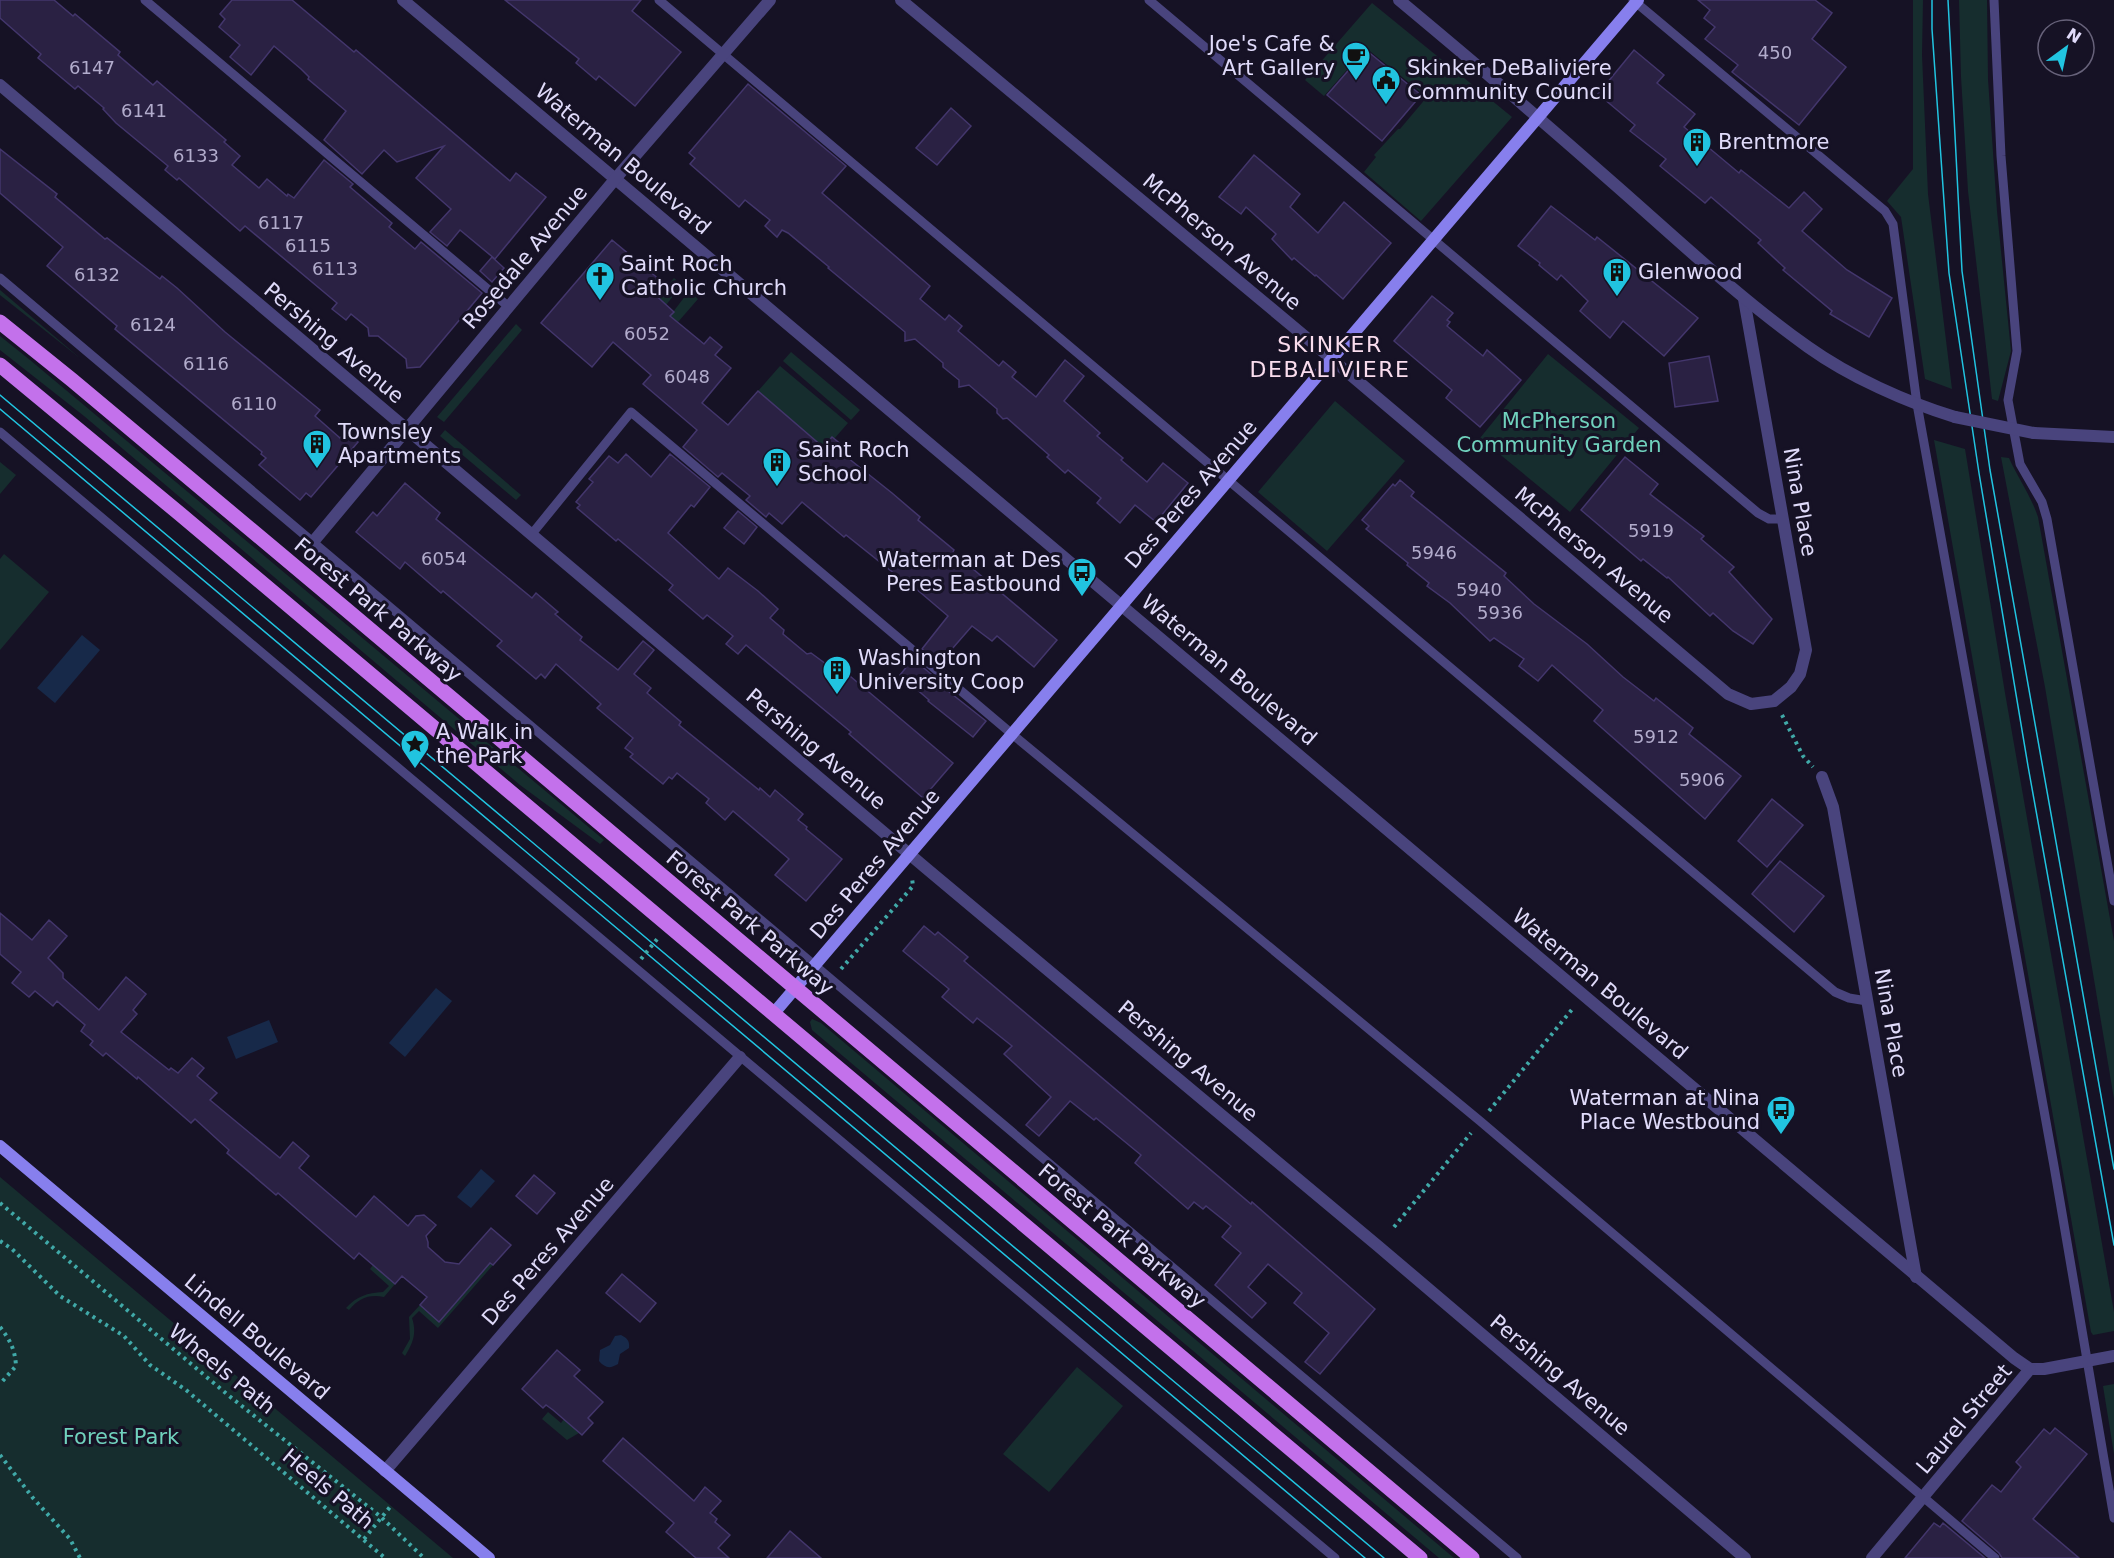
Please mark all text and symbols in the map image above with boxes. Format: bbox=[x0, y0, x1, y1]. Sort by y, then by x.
north arrow bbox=[2036, 18, 2096, 78]
text: N bbox=[2063, 24, 2085, 47]
place label: Joe's Cafe & Art Gallery bbox=[1207, 32, 1335, 80]
cafe icon: Joe's Cafe & Art Gallery bbox=[1340, 40, 1372, 82]
house number: 450 bbox=[1758, 42, 1792, 63]
place label: Skinker DeBaliviere Community Council bbox=[1407, 56, 1613, 104]
house number: 6147 bbox=[69, 57, 115, 78]
public building icon: Skinker DeBaliviere Community Council bbox=[1370, 64, 1402, 106]
street label: Waterman Boulevard bbox=[531, 79, 715, 239]
house number: 6141 bbox=[121, 100, 167, 121]
building icon: Brentmore bbox=[1681, 126, 1713, 168]
place label: Brentmore bbox=[1718, 130, 1829, 154]
house number: 6133 bbox=[173, 145, 219, 166]
street label: McPherson Avenue bbox=[1138, 169, 1306, 315]
street label: Rosedale Avenue bbox=[458, 180, 592, 334]
house number: 6117 bbox=[258, 212, 304, 233]
house number: 6115 bbox=[285, 235, 331, 256]
place label: Saint Roch Catholic Church bbox=[621, 252, 787, 300]
building icon: Glenwood bbox=[1601, 256, 1633, 298]
house number: 6113 bbox=[312, 258, 358, 279]
church icon: Saint Roch Catholic Church bbox=[584, 260, 616, 302]
place label: Glenwood bbox=[1638, 260, 1743, 284]
house number: 6132 bbox=[74, 264, 120, 285]
street label: Pershing Avenue bbox=[259, 278, 409, 408]
house number: 6124 bbox=[130, 314, 176, 335]
house number: 6052 bbox=[624, 323, 670, 344]
district label: SKINKER DEBALIVIERE bbox=[1250, 332, 1410, 382]
house number: 6116 bbox=[183, 353, 229, 374]
house number: 6048 bbox=[664, 366, 710, 387]
house number: 6110 bbox=[231, 393, 277, 414]
park label: McPherson Community Garden bbox=[1456, 409, 1662, 457]
street label: Des Peres Avenue bbox=[1120, 415, 1262, 573]
place label: Townsley Apartments bbox=[337, 420, 461, 468]
building icon: Townsley Apartments bbox=[301, 428, 333, 470]
place label: Saint Roch School bbox=[798, 438, 910, 486]
building icon: Saint Roch School bbox=[761, 446, 793, 488]
street label: Nina Place bbox=[1779, 446, 1821, 558]
street label: McPherson Avenue bbox=[1510, 482, 1678, 628]
house number: 5919 bbox=[1628, 520, 1674, 541]
street label: Forest Park Parkway bbox=[289, 533, 467, 687]
house number: 5946 bbox=[1411, 542, 1457, 563]
house number: 6054 bbox=[421, 548, 467, 569]
place label: Waterman at Des Peres Eastbound bbox=[878, 548, 1061, 596]
bus stop icon: Waterman at Des Peres Eastbound bbox=[1066, 556, 1098, 598]
house number: 5940 bbox=[1456, 579, 1502, 600]
street label: Waterman Boulevard bbox=[1137, 590, 1321, 750]
house number: 5936 bbox=[1477, 602, 1523, 623]
place label: Washington University Coop bbox=[858, 646, 1024, 694]
building icon: Washington University Coop bbox=[821, 654, 853, 696]
street label: Pershing Avenue bbox=[741, 684, 891, 814]
place label: A Walk in the Park bbox=[436, 720, 533, 768]
house number: 5912 bbox=[1633, 726, 1679, 747]
place icon: A Walk in the Park bbox=[399, 728, 431, 770]
house number: 5906 bbox=[1679, 769, 1725, 790]
street label: Des Peres Avenue bbox=[805, 784, 945, 944]
street label: Forest Park Parkway bbox=[661, 846, 839, 1000]
street label: Waterman Boulevard bbox=[1508, 904, 1692, 1064]
street label: Nina Place bbox=[1870, 967, 1912, 1079]
street label: Pershing Avenue bbox=[1113, 996, 1263, 1126]
place label: Waterman at Nina Place Westbound bbox=[1569, 1086, 1760, 1134]
bus stop icon: Waterman at Nina Place Westbound bbox=[1765, 1094, 1797, 1136]
street label: Forest Park Parkway bbox=[1033, 1159, 1211, 1313]
street label: Des Peres Avenue bbox=[477, 1172, 619, 1330]
street label: Lindell Boulevard bbox=[180, 1269, 334, 1405]
street label: Pershing Avenue bbox=[1485, 1310, 1635, 1440]
street label: Wheels Path bbox=[164, 1319, 280, 1419]
street label: Laurel Street bbox=[1911, 1359, 2017, 1479]
park label: Forest Park bbox=[63, 1425, 180, 1449]
street label: Heels Path bbox=[278, 1444, 378, 1534]

